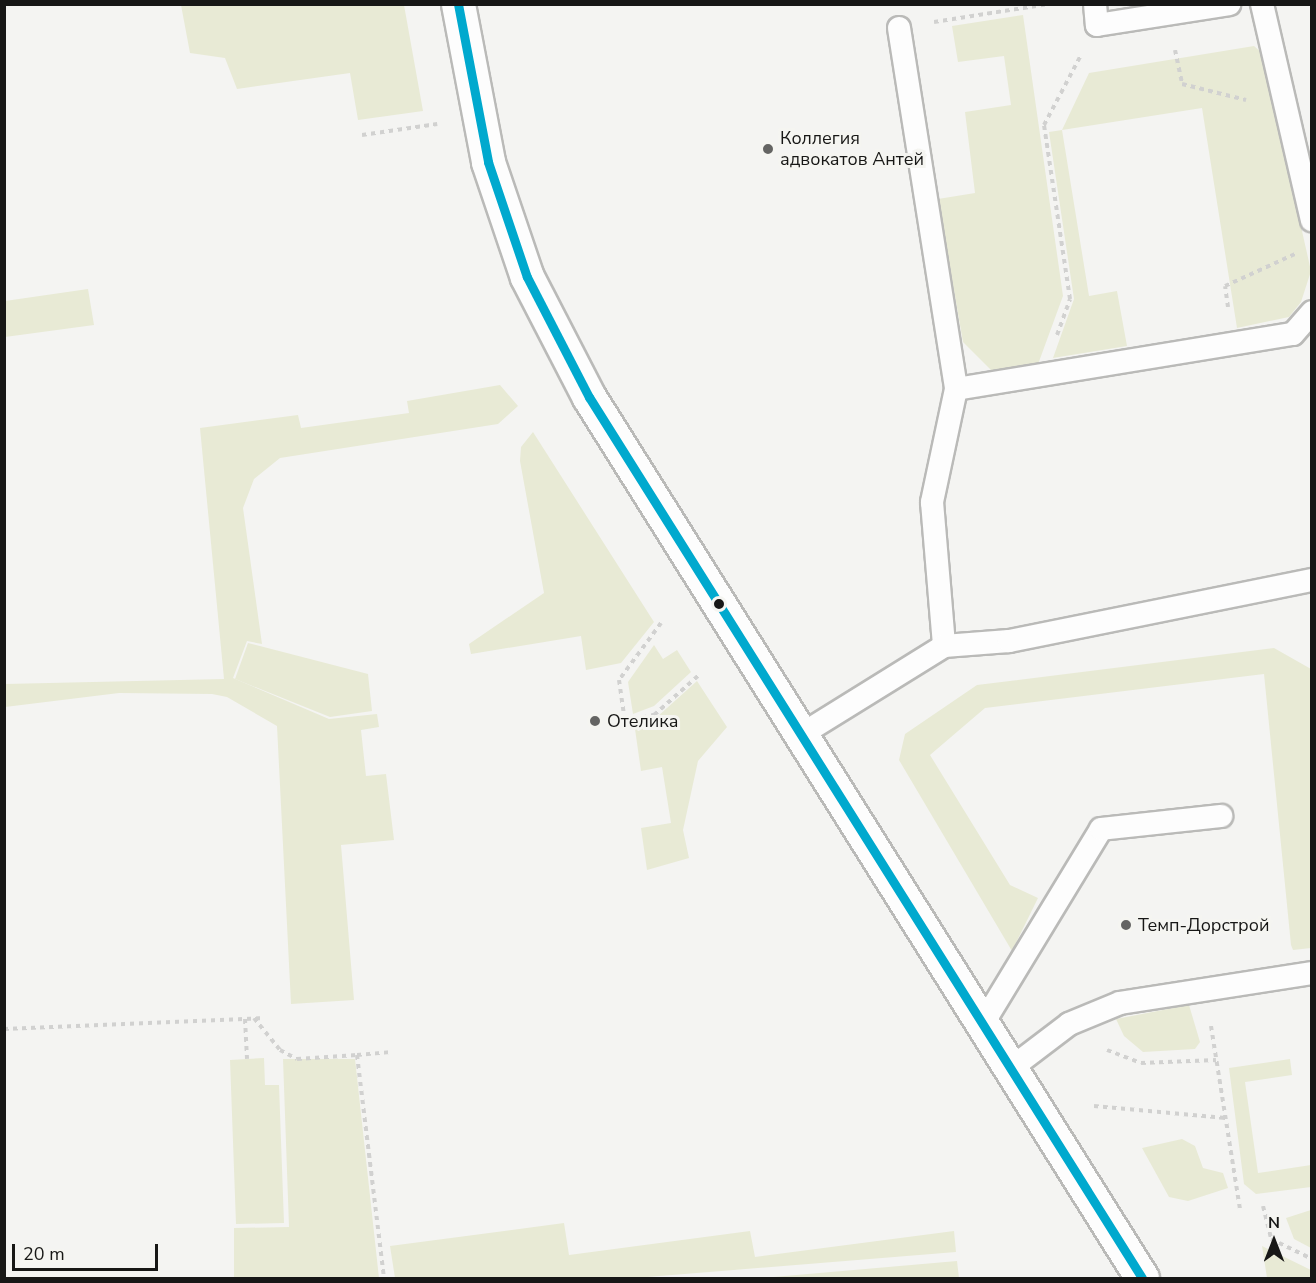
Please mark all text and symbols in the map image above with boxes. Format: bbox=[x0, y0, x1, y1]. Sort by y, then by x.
place label: Коллегия адвокатов Антей bbox=[780, 128, 924, 170]
marker: Коллегия адвокатов Антей bbox=[761, 142, 775, 156]
unlabelled marker bbox=[713, 598, 725, 610]
place label: Отелика bbox=[607, 710, 679, 732]
marker: Отелика bbox=[588, 714, 602, 728]
place label: Темп-Дорстрой bbox=[1138, 914, 1269, 936]
marker: Темп-Дорстрой bbox=[1119, 918, 1133, 932]
north arrow bbox=[1244, 1211, 1304, 1271]
text: N bbox=[1268, 1212, 1280, 1234]
scale bar bbox=[15, 1232, 160, 1270]
text: 20 m bbox=[23, 1242, 65, 1266]

